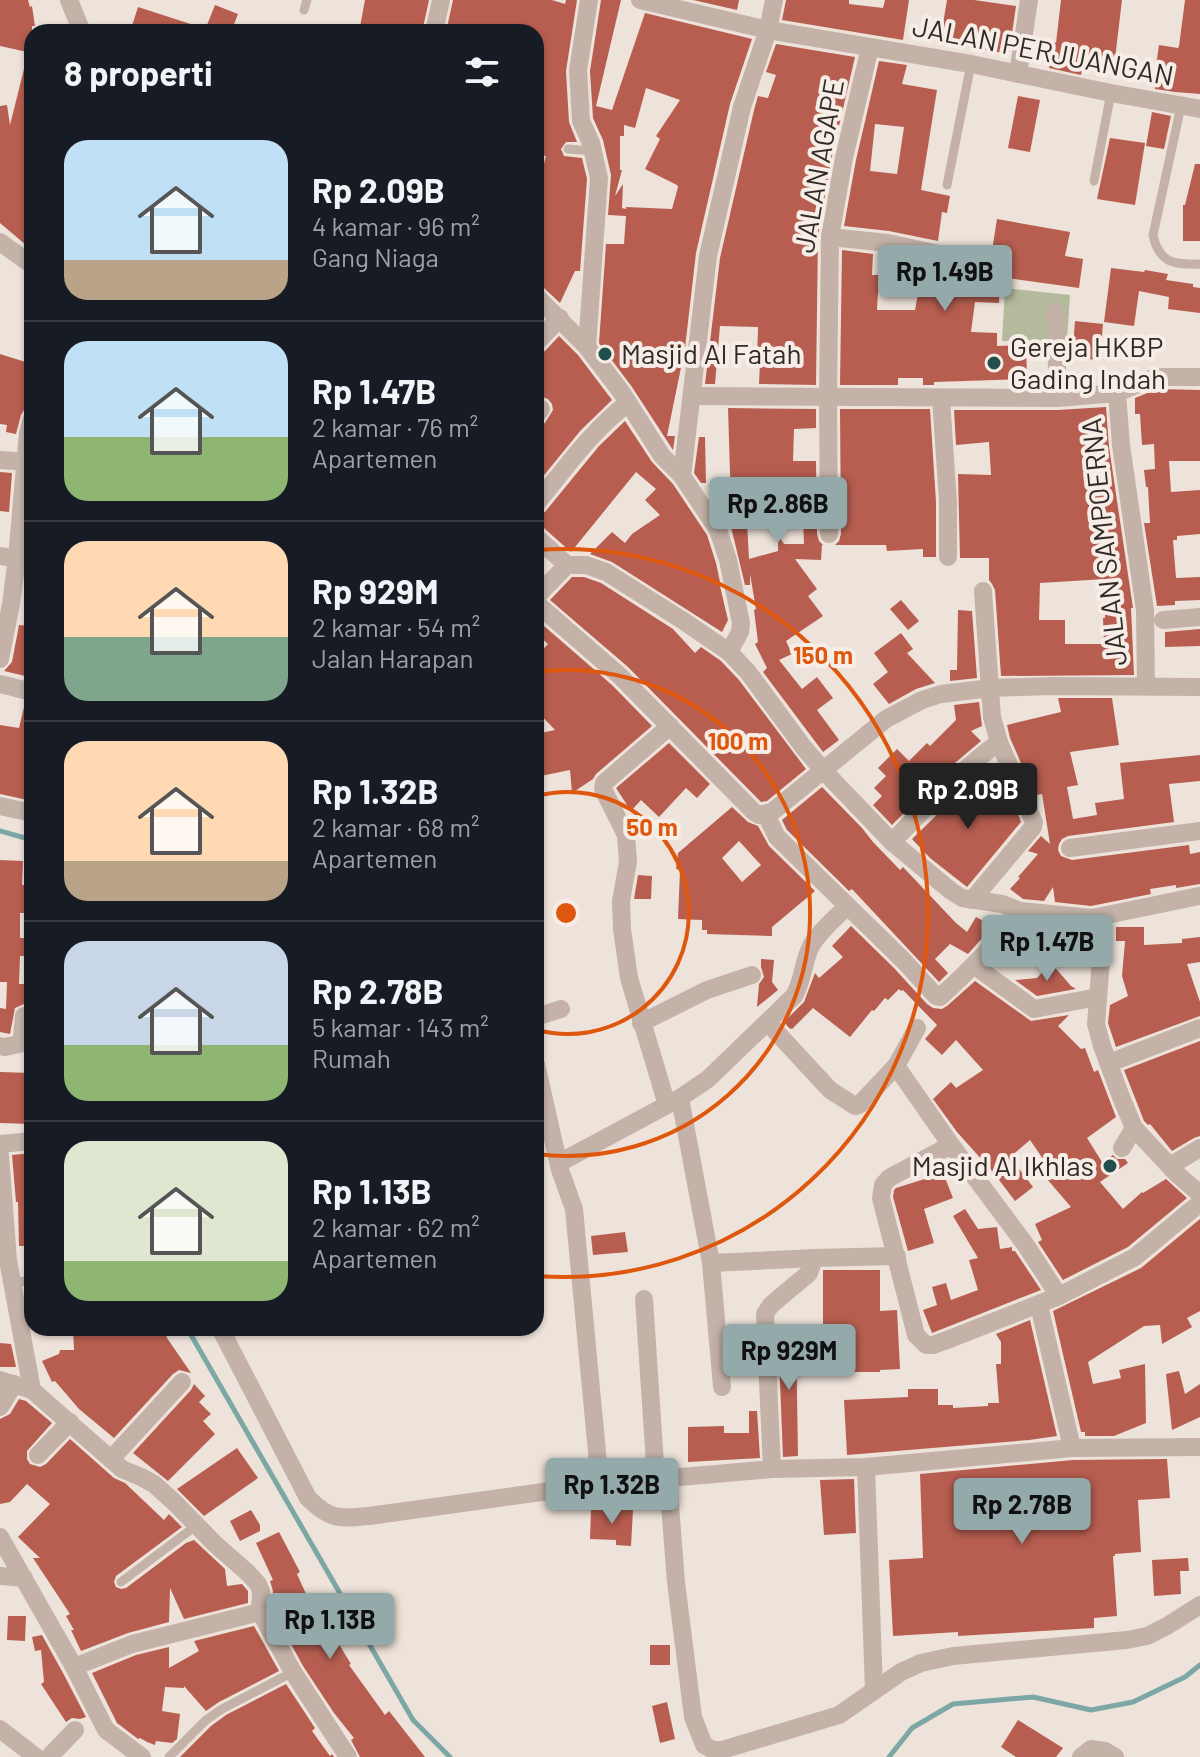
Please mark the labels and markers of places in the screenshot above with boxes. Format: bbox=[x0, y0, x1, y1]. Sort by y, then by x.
pin: Rp 1.49B bbox=[862, 245, 1028, 313]
place label: Gereja HKBP Gading Indah bbox=[1010, 329, 1166, 395]
place label: Masjid Al Fatah bbox=[621, 336, 802, 370]
marker: Masjid Al Fatah bbox=[596, 345, 614, 363]
marker: Gereja HKBP Gading Indah bbox=[985, 354, 1003, 372]
pin: Rp 2.86B bbox=[695, 477, 861, 545]
pin: Rp 2.09B bbox=[885, 763, 1051, 831]
centre of rings bbox=[552, 899, 580, 927]
pin: Rp 1.47B bbox=[964, 915, 1130, 983]
place label: Masjid Al Ikhlas bbox=[912, 1148, 1094, 1182]
marker: Masjid Al Ikhlas bbox=[1101, 1157, 1119, 1175]
pin: Rp 929M bbox=[715, 1324, 863, 1392]
pin: Rp 1.32B bbox=[529, 1458, 695, 1526]
pin: Rp 2.78B bbox=[939, 1478, 1105, 1546]
pin: Rp 1.13B bbox=[247, 1593, 413, 1661]

